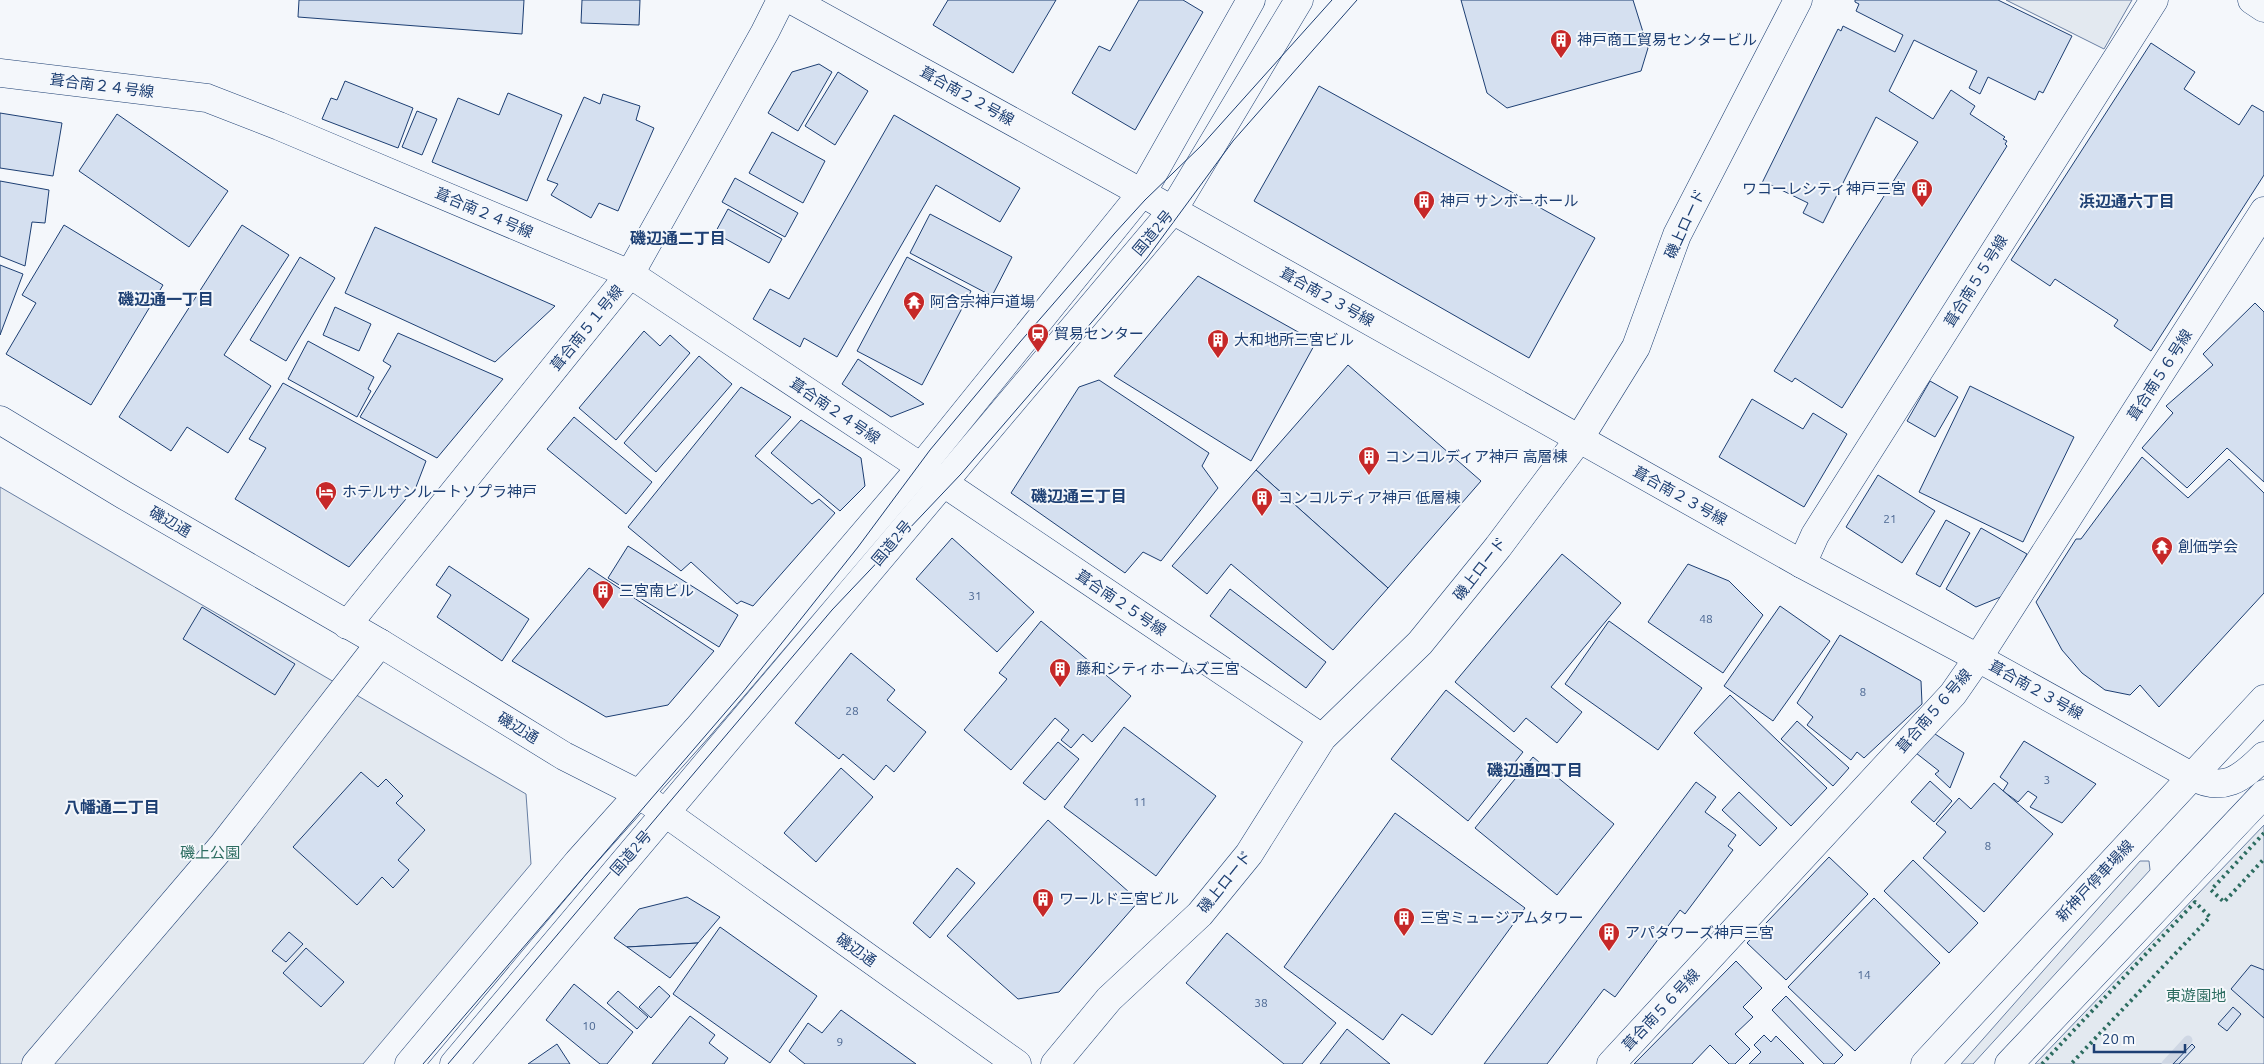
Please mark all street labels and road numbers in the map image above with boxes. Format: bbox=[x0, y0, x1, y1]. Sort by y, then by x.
street label: 葺合南２２号線 bbox=[917, 63, 1017, 128]
street label: 葺合南２４号線 bbox=[49, 71, 155, 100]
street label: 葺合南２４号線 bbox=[433, 184, 536, 241]
street label: 磯上ロード bbox=[1661, 186, 1708, 261]
street label: 国道2号 bbox=[1129, 207, 1176, 259]
street label: 葺合南５５号線 bbox=[1941, 232, 2011, 330]
street label: 葺合南２３号線 bbox=[1277, 264, 1377, 329]
street label: 葺合南５１号線 bbox=[547, 282, 626, 374]
street label: 葺合南５６号線 bbox=[2124, 326, 2195, 423]
street label: 葺合南２４号線 bbox=[787, 374, 884, 447]
street label: 葺合南２３号線 bbox=[1630, 463, 1730, 528]
street label: 磯辺通 bbox=[147, 503, 194, 540]
street label: 国道2号 bbox=[868, 517, 915, 569]
street label: 磯上ロード bbox=[1450, 534, 1509, 603]
street label: 葺合南２５号線 bbox=[1073, 566, 1170, 639]
street label: 葺合南２３号線 bbox=[1986, 657, 2086, 722]
street label: 葺合南５６号線 bbox=[1893, 665, 1974, 756]
street label: 磯辺通 bbox=[495, 709, 542, 746]
street label: 国道2号 bbox=[607, 827, 655, 878]
street label: 新神戸停車場線 bbox=[2053, 836, 2137, 925]
street label: 磯上ロード bbox=[1194, 847, 1255, 916]
street label: 磯辺通 bbox=[833, 930, 880, 969]
street label: 葺合南５６号線 bbox=[1619, 965, 1703, 1054]

